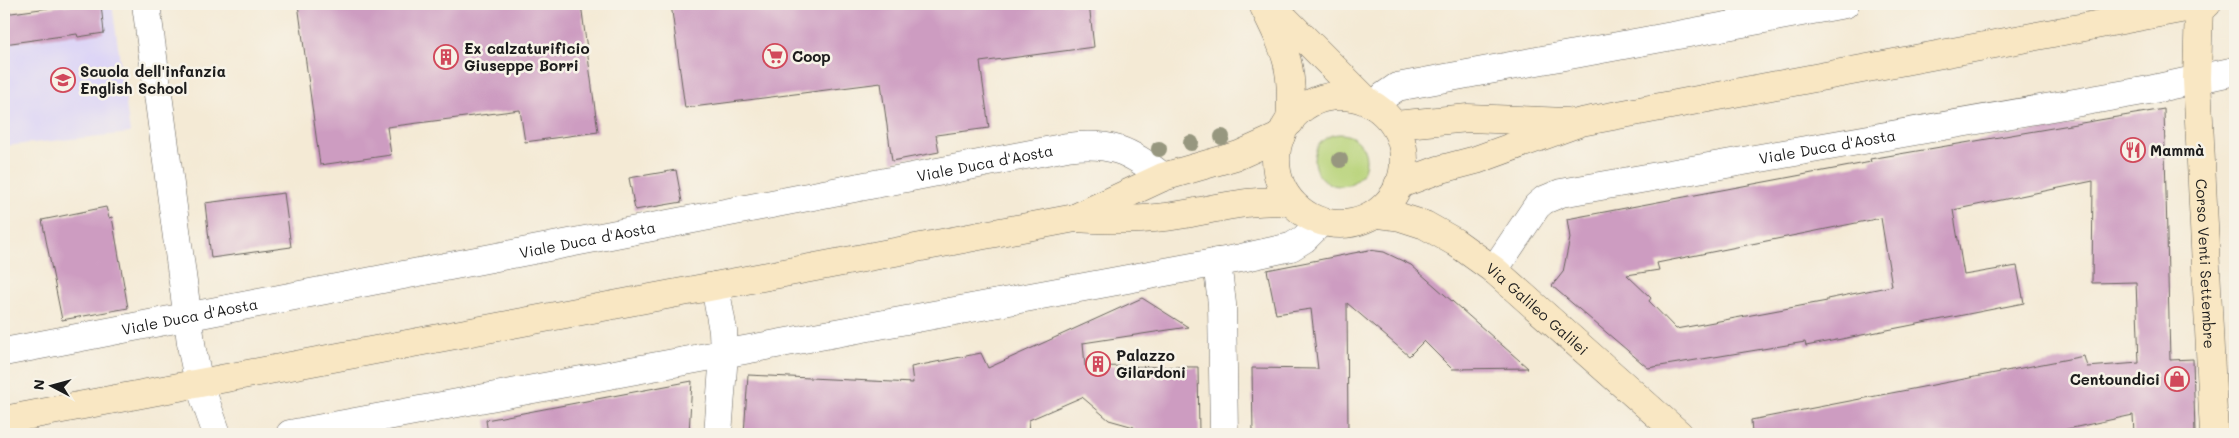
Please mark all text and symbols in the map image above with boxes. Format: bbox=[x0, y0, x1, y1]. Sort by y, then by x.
place label: Ex calzaturificio Giuseppe Borri bbox=[464, 38, 590, 75]
supermarket icon: Coop bbox=[762, 43, 788, 69]
building icon: Ex calzaturificio Giuseppe Borri bbox=[433, 44, 459, 70]
place label: Coop bbox=[792, 46, 831, 66]
place label: Scuola dell'infanzia English School bbox=[80, 61, 226, 98]
school or university icon: Scuola dell'infanzia English School bbox=[50, 67, 76, 93]
street label: Viale Duca d'Aosta bbox=[1757, 125, 1897, 168]
restaurant icon: Mammà bbox=[2120, 137, 2146, 163]
street label: Viale Duca d'Aosta bbox=[915, 140, 1055, 186]
place label: Mammà bbox=[2150, 140, 2204, 160]
street label: Corso Venti Settembre bbox=[2192, 178, 2220, 349]
street label: Viale Duca d'Aosta bbox=[517, 217, 657, 262]
street label: Via Galileo Galilei bbox=[1482, 258, 1593, 359]
street label: Viale Duca d'Aosta bbox=[120, 293, 259, 339]
place label: Palazzo Gilardoni bbox=[1116, 345, 1186, 382]
building icon: Palazzo Gilardoni bbox=[1085, 351, 1111, 377]
north arrow bbox=[28, 360, 78, 410]
shop icon: Centoundici bbox=[2164, 366, 2190, 392]
place label: Centoundici bbox=[2070, 369, 2160, 389]
text: N bbox=[29, 378, 49, 391]

